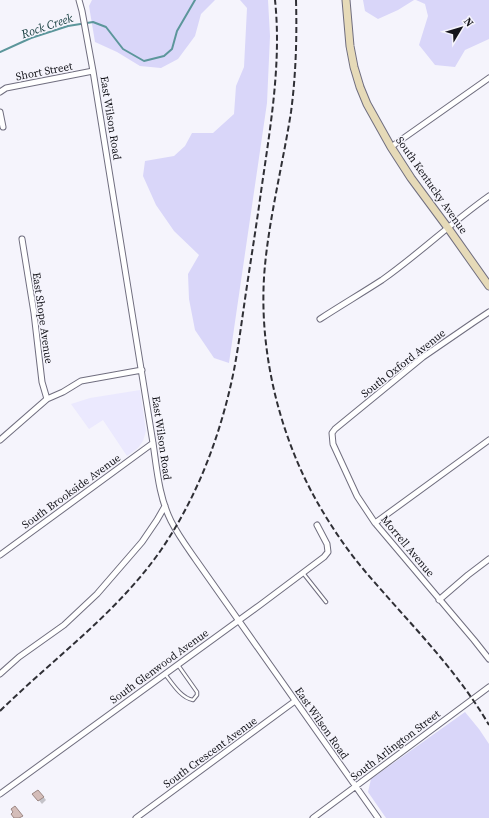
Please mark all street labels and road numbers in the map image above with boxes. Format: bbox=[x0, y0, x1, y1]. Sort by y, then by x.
street label: Short Street bbox=[14, 59, 74, 84]
street label: East Wilson Road bbox=[96, 75, 125, 162]
street label: South Kentucky Avenue bbox=[392, 134, 471, 237]
street label: East Shope Avenue bbox=[29, 272, 56, 365]
street label: South Oxford Avenue bbox=[358, 325, 449, 401]
street label: East Wilson Road bbox=[148, 395, 175, 482]
street label: South Brookside Avenue bbox=[19, 450, 124, 532]
street label: Morrell Avenue bbox=[378, 513, 438, 580]
street label: South Glenwood Avenue bbox=[107, 625, 212, 707]
street label: East Wilson Road bbox=[291, 684, 352, 763]
street label: South Arlington Street bbox=[347, 706, 444, 784]
street label: South Crescent Avenue bbox=[160, 713, 260, 792]

